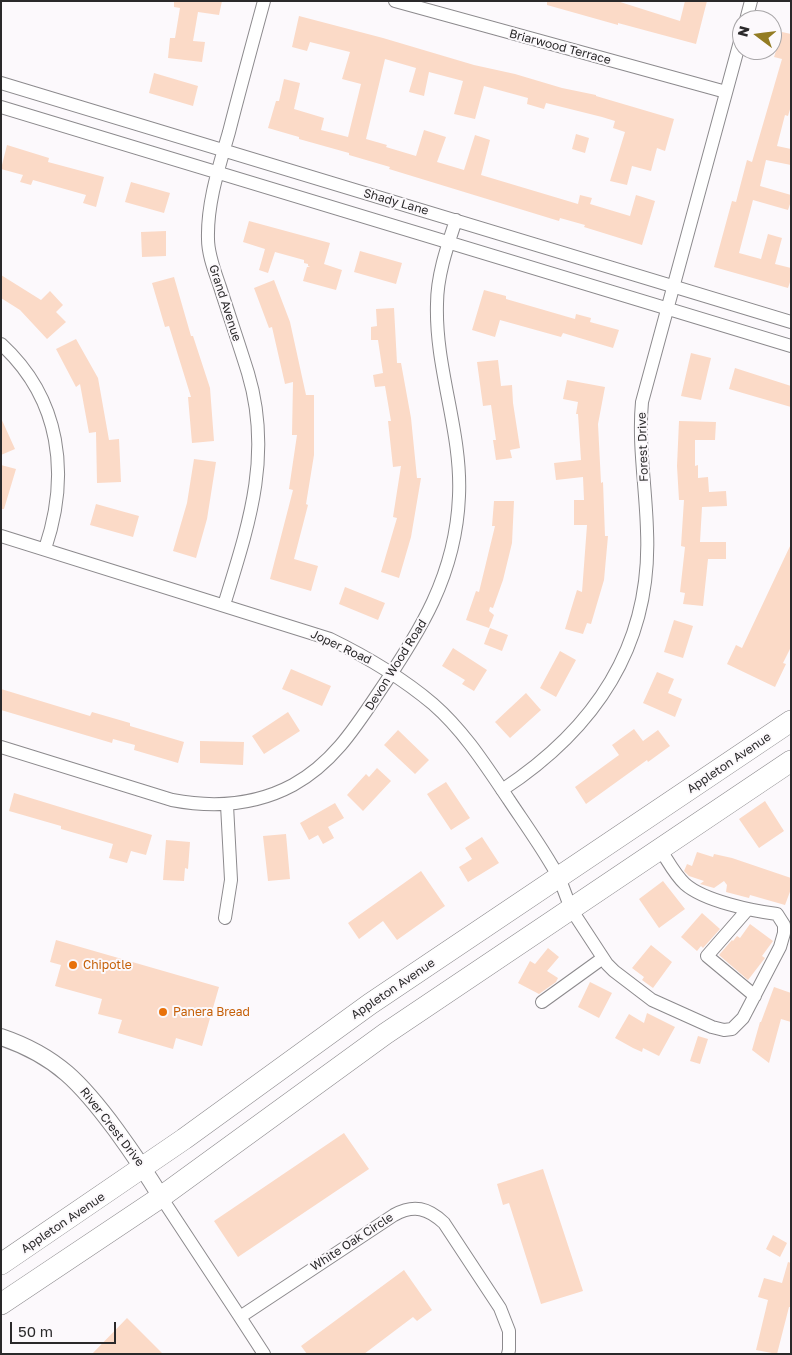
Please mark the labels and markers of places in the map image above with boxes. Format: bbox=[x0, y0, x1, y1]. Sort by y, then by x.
place label: Chipotle bbox=[83, 958, 132, 972]
marker: Chipotle bbox=[67, 959, 79, 971]
place label: Panera Bread bbox=[173, 1005, 250, 1019]
marker: Panera Bread bbox=[157, 1006, 169, 1018]

